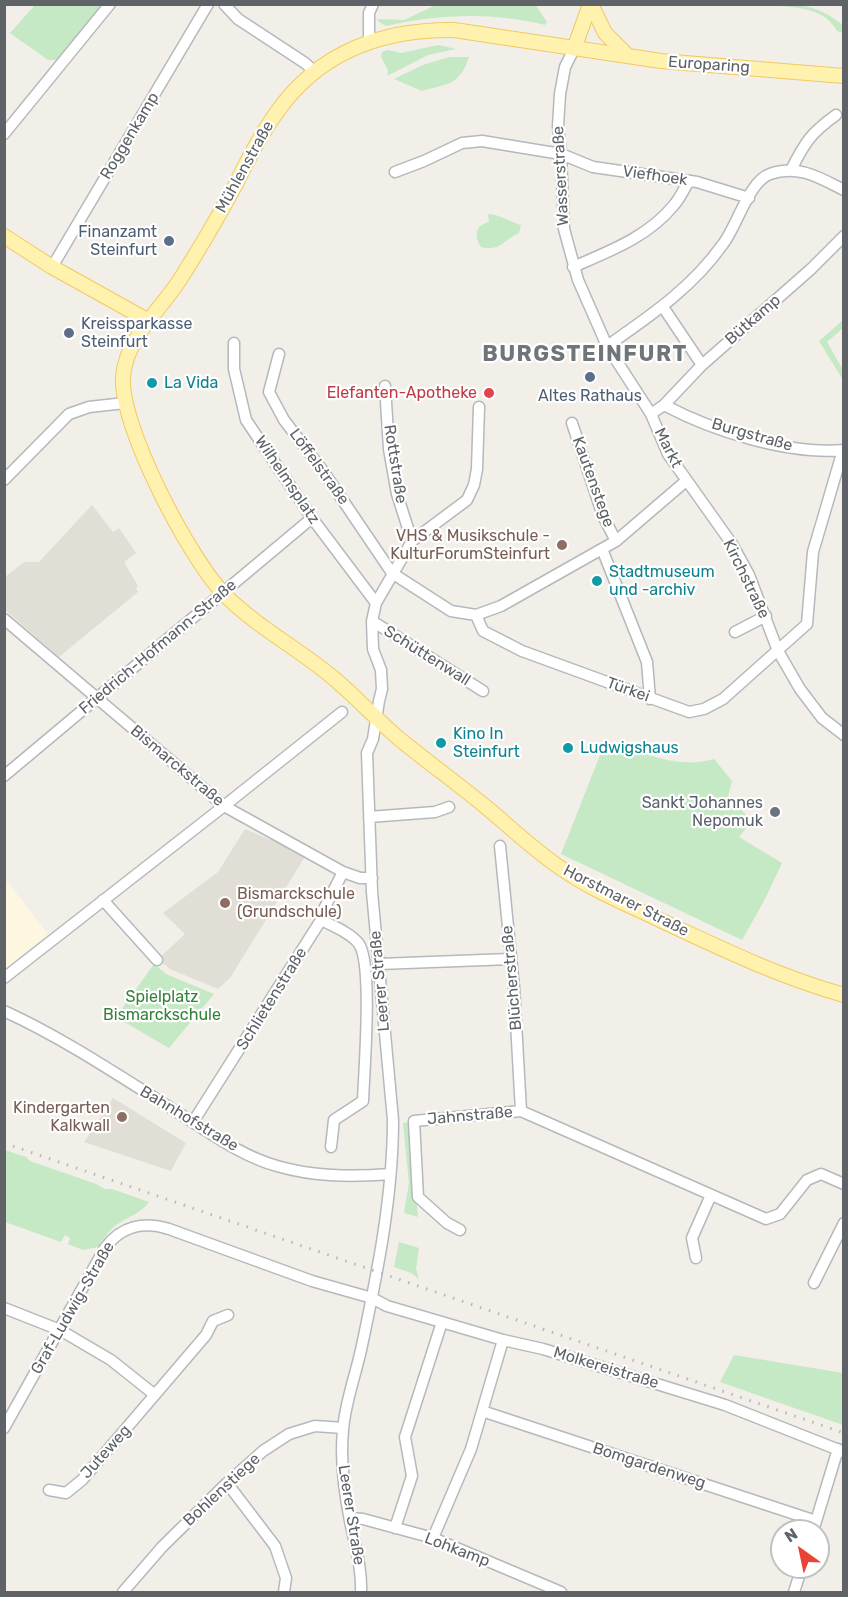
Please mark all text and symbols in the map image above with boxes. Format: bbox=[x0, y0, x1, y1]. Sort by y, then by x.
street label: Europaring bbox=[667, 53, 751, 77]
street label: Roggenkamp bbox=[97, 89, 163, 183]
street label: Mühlenstraße bbox=[212, 118, 278, 216]
street label: Wasserstraße bbox=[549, 125, 573, 227]
street label: Viefhoek bbox=[621, 162, 689, 190]
place label: Finanzamt Steinfurt bbox=[78, 222, 157, 260]
marker: Finanzamt Steinfurt bbox=[162, 234, 176, 248]
street label: Bütkamp bbox=[721, 291, 785, 349]
place label: Kreissparkasse Steinfurt bbox=[81, 314, 192, 352]
marker: Kreissparkasse Steinfurt bbox=[62, 326, 76, 340]
district label: BURGSTEINFURT bbox=[482, 342, 688, 368]
marker: Altes Rathaus bbox=[583, 370, 597, 384]
place label: La Vida bbox=[164, 373, 218, 393]
marker: La Vida bbox=[145, 376, 159, 390]
place label: Elefanten-Apotheke bbox=[327, 383, 477, 403]
marker: Elefanten-Apotheke bbox=[482, 386, 496, 400]
place label: Altes Rathaus bbox=[538, 386, 642, 406]
street label: Burgstraße bbox=[709, 414, 795, 456]
street label: Rottstraße bbox=[379, 423, 411, 505]
street label: Löffelstraße bbox=[285, 425, 353, 509]
street label: Markt bbox=[650, 425, 686, 471]
street label: Wilhelmsplatz bbox=[250, 432, 324, 528]
street label: Kautenstege bbox=[568, 434, 618, 530]
place label: VHS & Musikschule - KulturForumSteinfurt bbox=[390, 526, 550, 564]
street label: Kirchstraße bbox=[719, 536, 773, 622]
marker: VHS & Musikschule - KulturForumSteinfurt bbox=[555, 538, 569, 552]
place label: Stadtmuseum und -archiv bbox=[609, 562, 715, 600]
marker: Stadtmuseum und -archiv bbox=[590, 574, 604, 588]
street label: Friedrich-Hofmann-Straße bbox=[75, 575, 241, 719]
street label: Schüttenwall bbox=[380, 622, 474, 690]
street label: Türkei bbox=[604, 673, 652, 707]
street label: Bismarckstraße bbox=[126, 721, 228, 811]
place label: Kino In Steinfurt bbox=[453, 724, 520, 762]
marker: Kino In Steinfurt bbox=[434, 736, 448, 750]
place label: Ludwigshaus bbox=[580, 738, 679, 758]
marker: Ludwigshaus bbox=[561, 741, 575, 755]
place label: Sankt Johannes Nepomuk bbox=[642, 793, 763, 831]
marker: Sankt Johannes Nepomuk bbox=[768, 805, 782, 819]
street label: Horstmarer Straße bbox=[560, 861, 692, 941]
place label: Bismarckschule (Grundschule) bbox=[237, 884, 355, 922]
marker: Bismarckschule (Grundschule) bbox=[218, 896, 232, 910]
street label: Blücherstraße bbox=[498, 925, 526, 1031]
street label: Leerer Straße bbox=[366, 930, 394, 1032]
street label: Schlietenstraße bbox=[233, 944, 311, 1054]
park label: Spielplatz Bismarckschule bbox=[103, 987, 221, 1025]
street label: Bahnhofstraße bbox=[136, 1082, 242, 1156]
place label: Kindergarten Kalkwall bbox=[13, 1098, 110, 1136]
street label: Jahnstraße bbox=[426, 1103, 514, 1129]
marker: Kindergarten Kalkwall bbox=[115, 1110, 129, 1124]
street label: Graf-Ludwig-Straße bbox=[27, 1238, 119, 1378]
street label: Molkereistraße bbox=[551, 1343, 661, 1393]
street label: Juteweg bbox=[77, 1421, 135, 1483]
street label: Bomgardenweg bbox=[590, 1439, 708, 1493]
street label: Bohlenstiege bbox=[180, 1450, 264, 1530]
street label: Leerer Straße bbox=[334, 1464, 368, 1566]
north arrow bbox=[770, 1519, 830, 1579]
text: N bbox=[781, 1524, 801, 1546]
street label: Lohkamp bbox=[422, 1529, 492, 1571]

